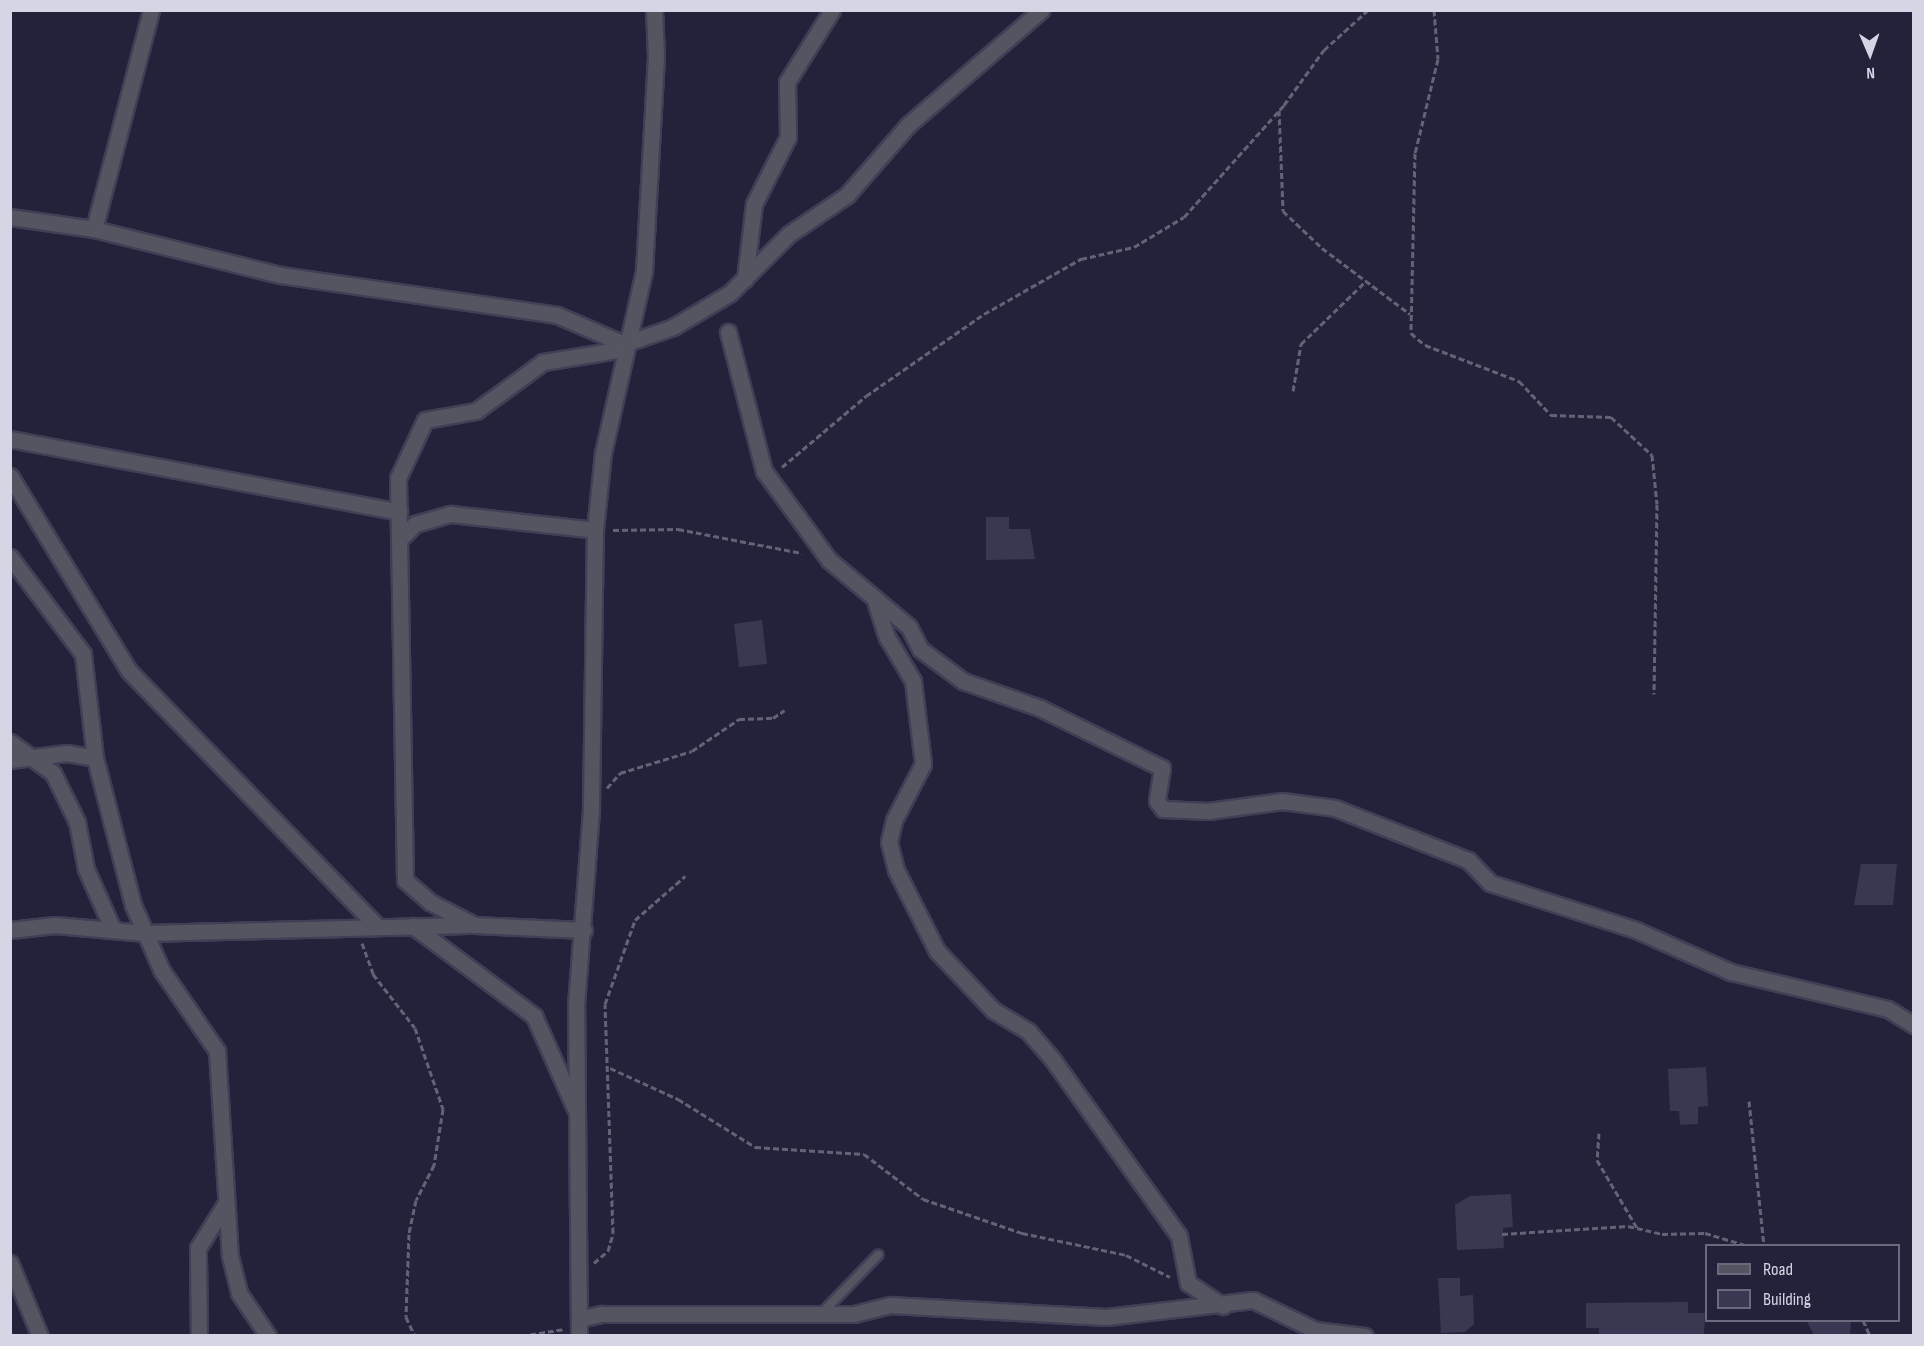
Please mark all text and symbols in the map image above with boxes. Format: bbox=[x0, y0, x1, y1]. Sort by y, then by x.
north arrow bbox=[1840, 24, 1900, 84]
text: N bbox=[1866, 63, 1875, 82]
legend bbox=[1705, 1244, 1900, 1322]
text: Road bbox=[1763, 1259, 1793, 1280]
text: Building bbox=[1763, 1289, 1811, 1310]

